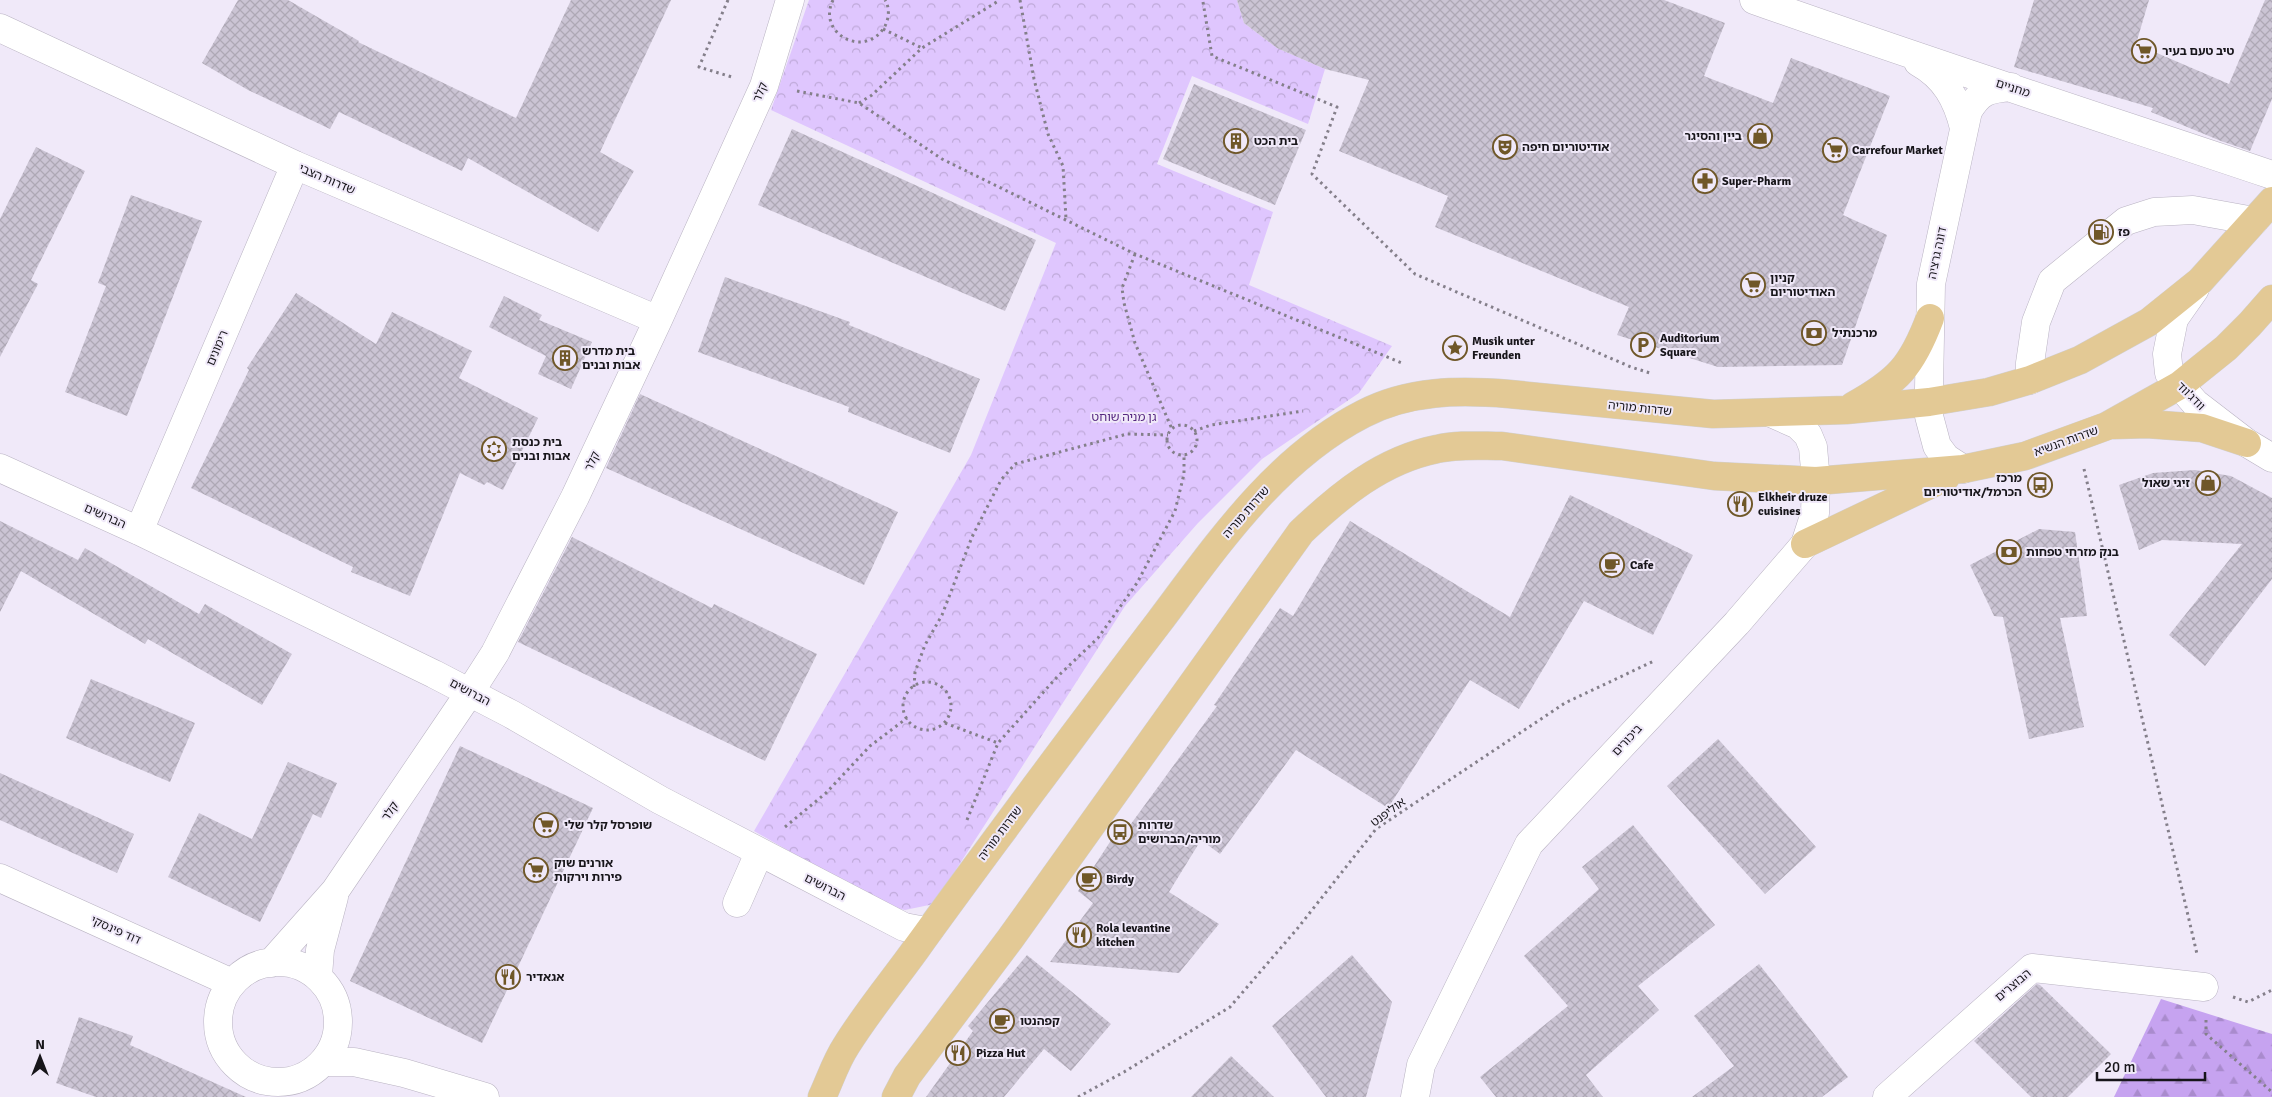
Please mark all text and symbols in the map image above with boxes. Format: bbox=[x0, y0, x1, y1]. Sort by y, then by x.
supermarket icon: טיב טעם בעיר bbox=[2131, 38, 2157, 64]
place label: טיב טעם בעיר bbox=[2162, 44, 2235, 59]
street label: מחניים bbox=[1994, 76, 2032, 101]
street label: קלר bbox=[750, 80, 771, 104]
shop icon: ביין והסיגר bbox=[1747, 123, 1773, 149]
building icon: בית הכט bbox=[1223, 128, 1249, 154]
place label: ביין והסיגר bbox=[1684, 129, 1742, 144]
place label: בית הכט bbox=[1254, 134, 1298, 149]
theatre icon: אודיטוריום חיפה bbox=[1492, 134, 1518, 160]
supermarket icon: Carrefour Market bbox=[1822, 137, 1848, 163]
place label: אודיטוריום חיפה bbox=[1522, 140, 1609, 155]
place label: Carrefour Market bbox=[1852, 143, 1943, 158]
street label: שדרות הצבי bbox=[296, 161, 357, 198]
pharmacy icon: Super-Pharm bbox=[1692, 168, 1718, 194]
place label: Super-Pharm bbox=[1722, 174, 1791, 189]
fuel station icon: פז bbox=[2088, 219, 2114, 245]
street label: דונה גרציה bbox=[1925, 225, 1950, 281]
place label: פז bbox=[2118, 225, 2130, 240]
place label: קניון האודיטוריום bbox=[1770, 271, 1835, 300]
supermarket icon: קניון האודיטוריום bbox=[1740, 272, 1766, 298]
bank icon: מרכנתיל bbox=[1801, 320, 1827, 346]
place label: מרכנתיל bbox=[1832, 326, 1878, 341]
street label: רימונים bbox=[203, 328, 232, 368]
place label: Auditorium Square bbox=[1660, 331, 1720, 360]
parking icon: Auditorium Square bbox=[1630, 332, 1656, 358]
place label: Musik unter Freunden bbox=[1472, 334, 1535, 363]
place icon: Musik unter Freunden bbox=[1442, 335, 1468, 361]
place label: בית מדרש אבות ובנים bbox=[582, 344, 640, 373]
building icon: בית מדרש אבות ובנים bbox=[552, 345, 578, 371]
street label: וודג'ווד bbox=[2173, 379, 2208, 414]
street label: שדרות מוריה bbox=[1607, 398, 1673, 419]
park label: גן מניה שוחט bbox=[1092, 410, 1157, 425]
street label: שדרות הנשיא bbox=[2032, 423, 2100, 460]
place label: בית כנסת אבות ובנים bbox=[512, 435, 570, 464]
synagogue icon: בית כנסת אבות ובנים bbox=[481, 436, 507, 462]
street label: קלר bbox=[581, 449, 604, 473]
shop icon: זיגי שאול bbox=[2195, 470, 2221, 496]
place label: מרכז הכרמל/אודיטוריום bbox=[1924, 471, 2023, 500]
bus stop icon: מרכז הכרמל/אודיטוריום bbox=[2027, 472, 2053, 498]
place label: זיגי שאול bbox=[2142, 476, 2191, 491]
street label: שדרות מוריה bbox=[1220, 483, 1273, 541]
place label: Elkheir druze cuisines bbox=[1758, 490, 1827, 519]
restaurant icon: Elkheir druze cuisines bbox=[1727, 491, 1753, 517]
street label: הברושים bbox=[82, 501, 128, 532]
bank icon: בנק מזרחי טפחות bbox=[1996, 539, 2022, 565]
place label: בנק מזרחי טפחות bbox=[2026, 545, 2119, 560]
cafe icon: Cafe bbox=[1599, 552, 1625, 578]
place label: Cafe bbox=[1630, 558, 1654, 573]
street label: הברושים bbox=[447, 675, 493, 709]
street label: ביכורים bbox=[1609, 721, 1646, 759]
street label: אוליפנט bbox=[1368, 794, 1409, 830]
street label: קלר bbox=[379, 798, 403, 824]
street label: שדרות מוריה bbox=[975, 803, 1026, 863]
supermarket icon: שופרסל קלר שלי bbox=[533, 812, 559, 838]
place label: שופרסל קלר שלי bbox=[564, 818, 652, 833]
place label: שדרות מוריה/הברושים bbox=[1138, 818, 1221, 847]
bus stop icon: שדרות מוריה/הברושים bbox=[1107, 819, 1133, 845]
place label: אורנים שוק פירות וירקות bbox=[554, 856, 622, 885]
supermarket icon: אורנים שוק פירות וירקות bbox=[523, 857, 549, 883]
cafe icon: Birdy bbox=[1076, 866, 1102, 892]
street label: הברושים bbox=[802, 871, 848, 904]
place label: Birdy bbox=[1106, 872, 1134, 887]
street label: דוד פינסקי bbox=[88, 913, 144, 948]
place label: Rola levantine kitchen bbox=[1096, 921, 1171, 950]
restaurant icon: Rola levantine kitchen bbox=[1066, 922, 1092, 948]
restaurant icon: אגאדיר bbox=[495, 964, 521, 990]
street label: הבוצרים bbox=[1992, 966, 2034, 1005]
place label: אגאדיר bbox=[526, 970, 564, 985]
cafe icon: קפהנטו bbox=[989, 1008, 1015, 1034]
place label: קפהנטו bbox=[1020, 1014, 1060, 1029]
north arrow bbox=[15, 1032, 65, 1082]
text: N bbox=[35, 1036, 45, 1053]
restaurant icon: Pizza Hut bbox=[945, 1040, 971, 1066]
place label: Pizza Hut bbox=[976, 1046, 1026, 1061]
scale bar bbox=[2097, 1050, 2204, 1082]
text: 20 m bbox=[2104, 1058, 2135, 1076]

